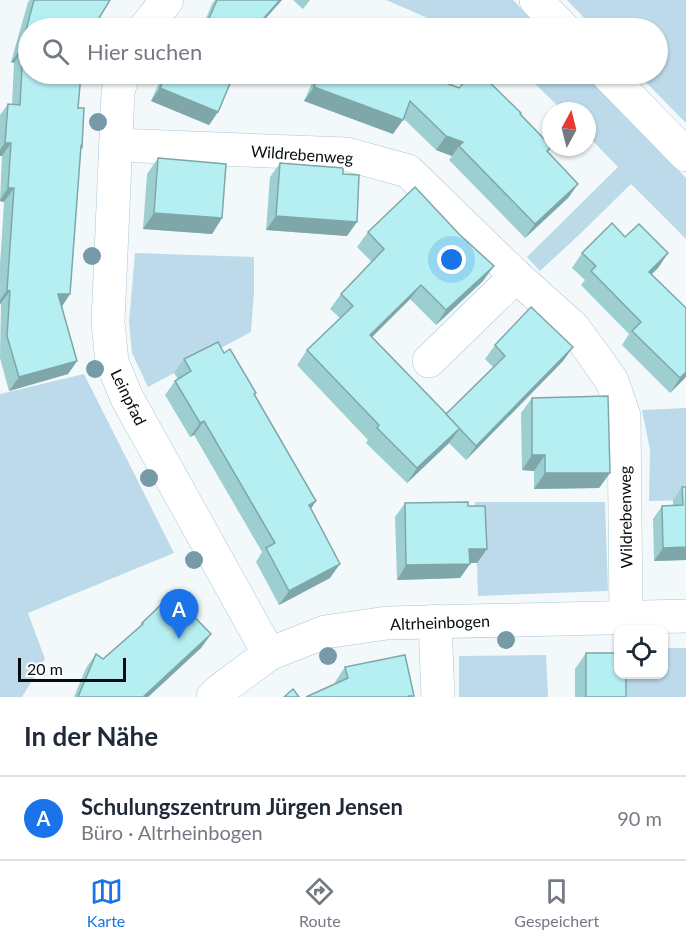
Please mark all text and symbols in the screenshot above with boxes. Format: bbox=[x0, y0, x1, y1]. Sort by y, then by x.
search box bbox=[18, 18, 668, 84]
icon: search bbox=[39, 35, 72, 68]
text: Hier suchen bbox=[87, 38, 202, 65]
north arrow bbox=[542, 102, 596, 156]
street label: Wildrebenweg bbox=[250, 141, 354, 167]
your location bbox=[437, 245, 466, 274]
street label: Leinpfad bbox=[107, 366, 151, 428]
street label: Wildrebenweg bbox=[615, 466, 635, 568]
pin: A bbox=[160, 590, 198, 639]
street label: Altrheinbogen bbox=[390, 611, 490, 633]
map controls bbox=[614, 625, 668, 679]
button: locate bbox=[614, 625, 668, 679]
scale bar bbox=[18, 655, 126, 682]
text: 20 m bbox=[27, 659, 63, 678]
text: In der Nähe bbox=[24, 720, 158, 752]
text: Schulungszentrum Jürgen Jensen bbox=[81, 793, 403, 820]
text: A bbox=[37, 806, 50, 830]
text: 90 m bbox=[617, 806, 662, 830]
text: Büro · Altrheinbogen bbox=[81, 820, 263, 844]
tab: Karte bbox=[87, 875, 125, 930]
tab: Route bbox=[299, 875, 341, 930]
tab: Gespeichert bbox=[514, 875, 599, 930]

